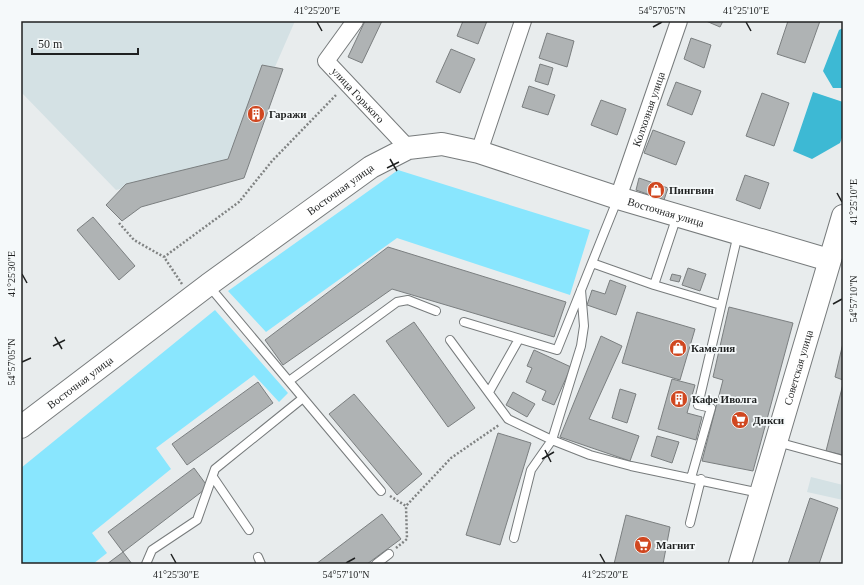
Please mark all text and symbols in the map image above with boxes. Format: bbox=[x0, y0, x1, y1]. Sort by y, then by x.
text: 41°25'20"E bbox=[294, 5, 340, 16]
text: 54°57'05"N bbox=[638, 5, 686, 16]
text: 41°25'10"E bbox=[723, 5, 769, 16]
scale bar bbox=[32, 30, 138, 56]
text: 50 m bbox=[38, 37, 63, 51]
street label: улица Горького bbox=[329, 65, 387, 125]
street label: Колхозная улица bbox=[630, 70, 667, 148]
building icon: Гаражи bbox=[246, 104, 266, 124]
place label: Гаражи bbox=[269, 108, 307, 120]
street label: Восточная улица bbox=[305, 161, 376, 217]
text: 41°25'10"E bbox=[848, 179, 859, 225]
shop icon: Пингвин bbox=[646, 180, 666, 200]
place label: Пингвин bbox=[669, 184, 715, 196]
street label: Восточная улица bbox=[626, 195, 706, 229]
text: 41°25'30"E bbox=[6, 251, 17, 297]
text: 54°57'10"N bbox=[848, 275, 859, 323]
street label: Советская улица bbox=[781, 328, 815, 406]
text: 54°57'05"N bbox=[6, 338, 17, 386]
shop icon: Камелия bbox=[668, 338, 688, 358]
place label: Камелия bbox=[691, 342, 735, 354]
street label: Восточная улица bbox=[45, 353, 115, 411]
building icon: Кафе Иволга bbox=[669, 389, 689, 409]
place label: Кафе Иволга bbox=[692, 393, 758, 405]
supermarket icon: Дикси bbox=[730, 410, 750, 430]
place label: Дикси bbox=[753, 414, 785, 426]
supermarket icon: Магнит bbox=[633, 535, 653, 555]
place label: Магнит bbox=[656, 539, 696, 551]
text: 41°25'30"E bbox=[153, 569, 199, 580]
text: 54°57'10"N bbox=[322, 569, 370, 580]
text: 41°25'20"E bbox=[582, 569, 628, 580]

